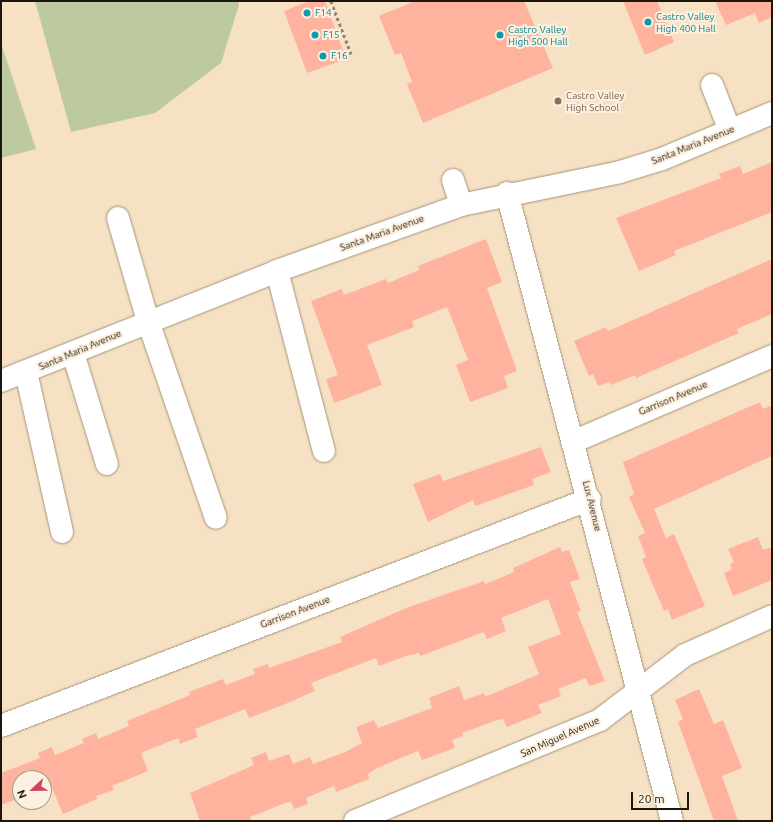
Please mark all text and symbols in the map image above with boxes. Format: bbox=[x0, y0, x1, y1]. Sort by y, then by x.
place label: F14 bbox=[315, 7, 332, 19]
marker: F14 bbox=[302, 8, 312, 18]
place label: Castro Valley High 400 Hall bbox=[656, 10, 716, 34]
marker: Castro Valley High 400 Hall bbox=[643, 17, 653, 27]
place label: Castro Valley High 500 Hall bbox=[508, 23, 568, 46]
place label: F15 bbox=[323, 29, 340, 41]
marker: F15 bbox=[310, 30, 320, 40]
marker: Castro Valley High 500 Hall bbox=[495, 30, 505, 40]
place label: F16 bbox=[331, 50, 348, 62]
marker: F16 bbox=[318, 51, 328, 61]
place label: Castro Valley High School bbox=[566, 89, 624, 112]
marker: Castro Valley High School bbox=[553, 96, 563, 106]
street label: Santa Maria Avenue bbox=[650, 123, 736, 167]
street label: Santa Maria Avenue bbox=[338, 212, 426, 254]
street label: Santa Maria Avenue bbox=[37, 327, 123, 373]
street label: Garrison Avenue bbox=[637, 378, 709, 418]
street label: Lux Avenue bbox=[580, 479, 604, 533]
street label: Garrison Avenue bbox=[258, 593, 332, 631]
street label: San Miguel Avenue bbox=[519, 714, 601, 760]
north arrow bbox=[12, 770, 52, 810]
scale bar bbox=[633, 784, 691, 810]
text: N bbox=[15, 788, 29, 800]
text: 20 m bbox=[638, 792, 665, 805]

